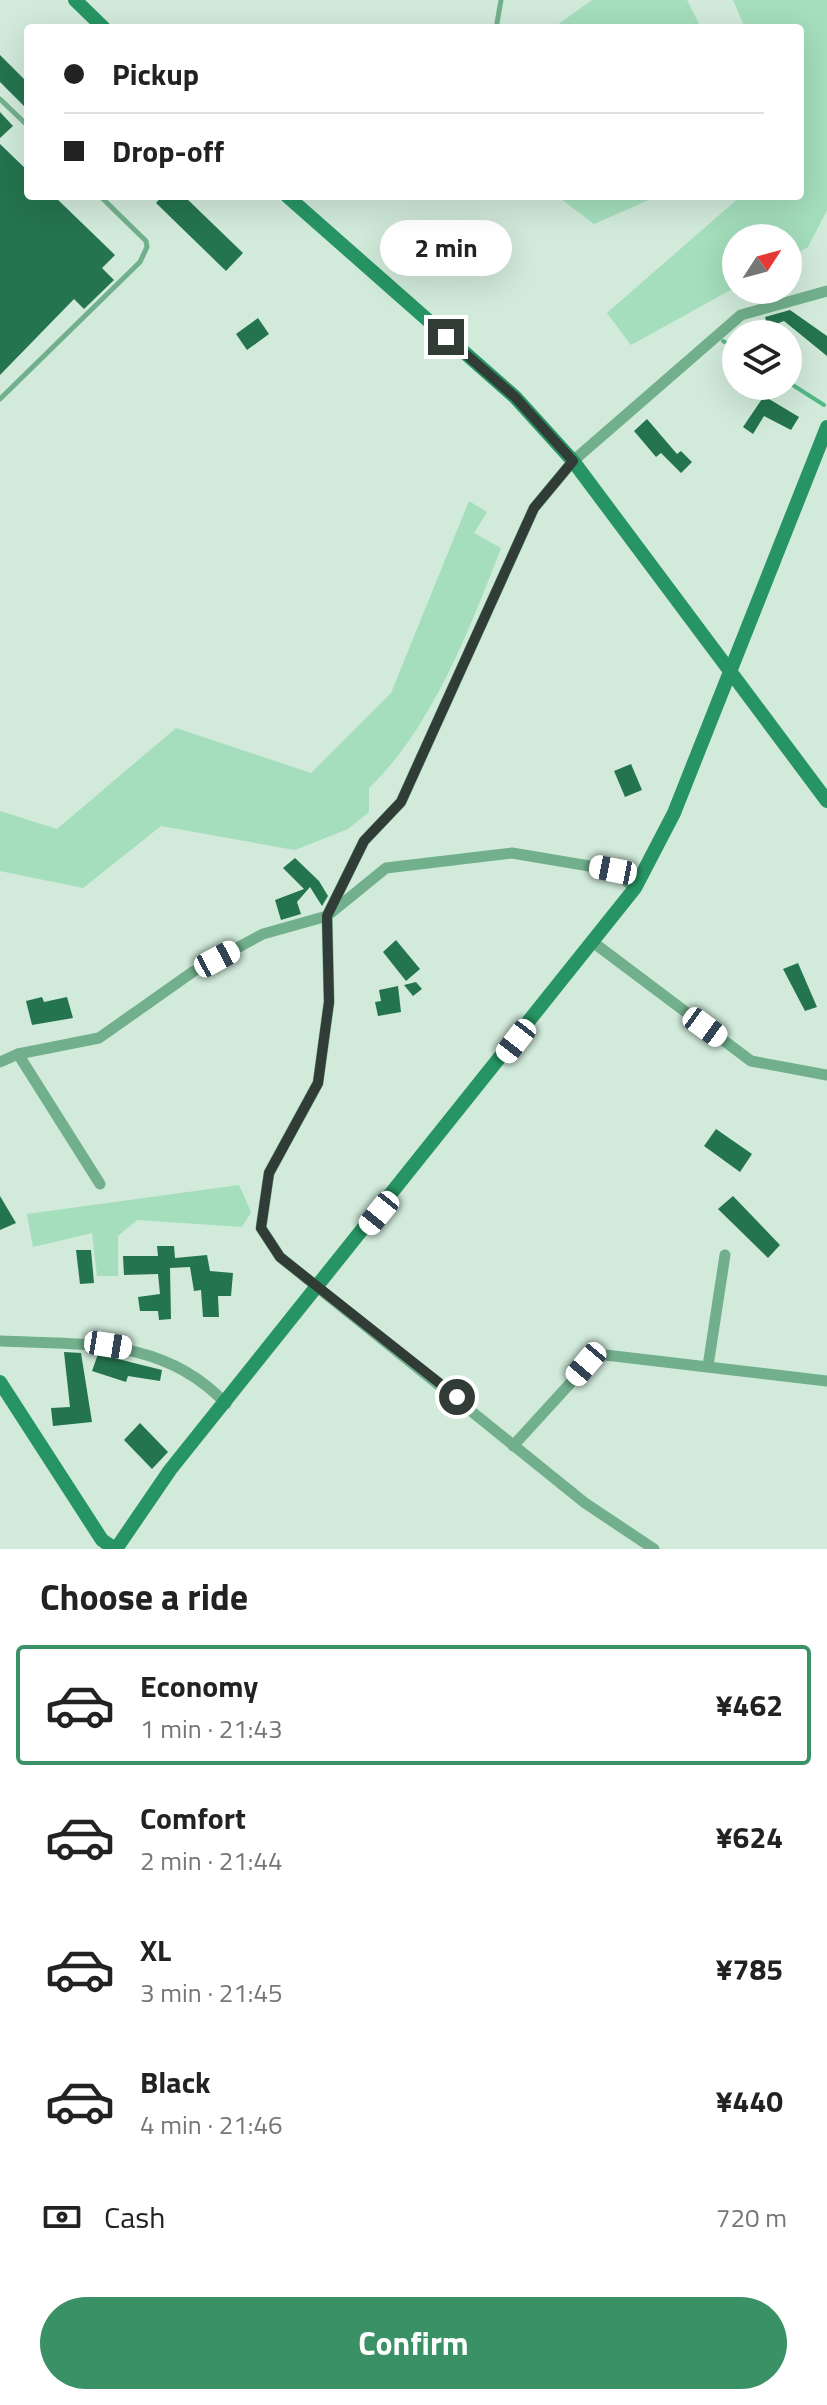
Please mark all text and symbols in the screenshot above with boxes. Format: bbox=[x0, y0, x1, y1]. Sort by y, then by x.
text: Pickup bbox=[112, 51, 199, 97]
text: Drop-off bbox=[112, 128, 224, 174]
callout: 2 min bbox=[380, 221, 512, 277]
north arrow bbox=[722, 224, 802, 304]
map controls bbox=[722, 224, 802, 400]
text: 2 min bbox=[414, 228, 478, 267]
route end bbox=[428, 319, 464, 355]
button: layers bbox=[722, 320, 802, 400]
car bbox=[587, 854, 639, 886]
car bbox=[190, 937, 244, 981]
car bbox=[679, 1003, 731, 1051]
car bbox=[492, 1015, 540, 1067]
car bbox=[355, 1187, 403, 1239]
car bbox=[82, 1329, 134, 1361]
car bbox=[561, 1338, 611, 1390]
route start bbox=[439, 1379, 475, 1415]
text: Choose a ride bbox=[40, 1569, 248, 1624]
text: Economy bbox=[140, 1663, 258, 1709]
icon: car bbox=[44, 1669, 116, 1741]
text: ¥462 bbox=[716, 1682, 783, 1728]
text: 1 min · 21:43 bbox=[140, 1709, 283, 1748]
text: Comfort bbox=[140, 1795, 246, 1841]
icon: car bbox=[44, 1801, 116, 1873]
text: ¥624 bbox=[716, 1814, 783, 1860]
text: 2 min · 21:44 bbox=[140, 1841, 283, 1880]
text: XL bbox=[140, 1927, 171, 1973]
icon: car bbox=[44, 1933, 116, 2005]
text: ¥785 bbox=[716, 1946, 783, 1992]
text: 3 min · 21:45 bbox=[140, 1973, 283, 2012]
text: Black bbox=[140, 2059, 211, 2105]
icon: car bbox=[44, 2065, 116, 2137]
text: ¥440 bbox=[716, 2078, 783, 2124]
text: 4 min · 21:46 bbox=[140, 2105, 283, 2144]
text: Cash bbox=[104, 2194, 165, 2240]
icon: cash bbox=[40, 2195, 84, 2239]
text: 720 m bbox=[716, 2198, 787, 2237]
button: Confirm bbox=[40, 2297, 787, 2389]

